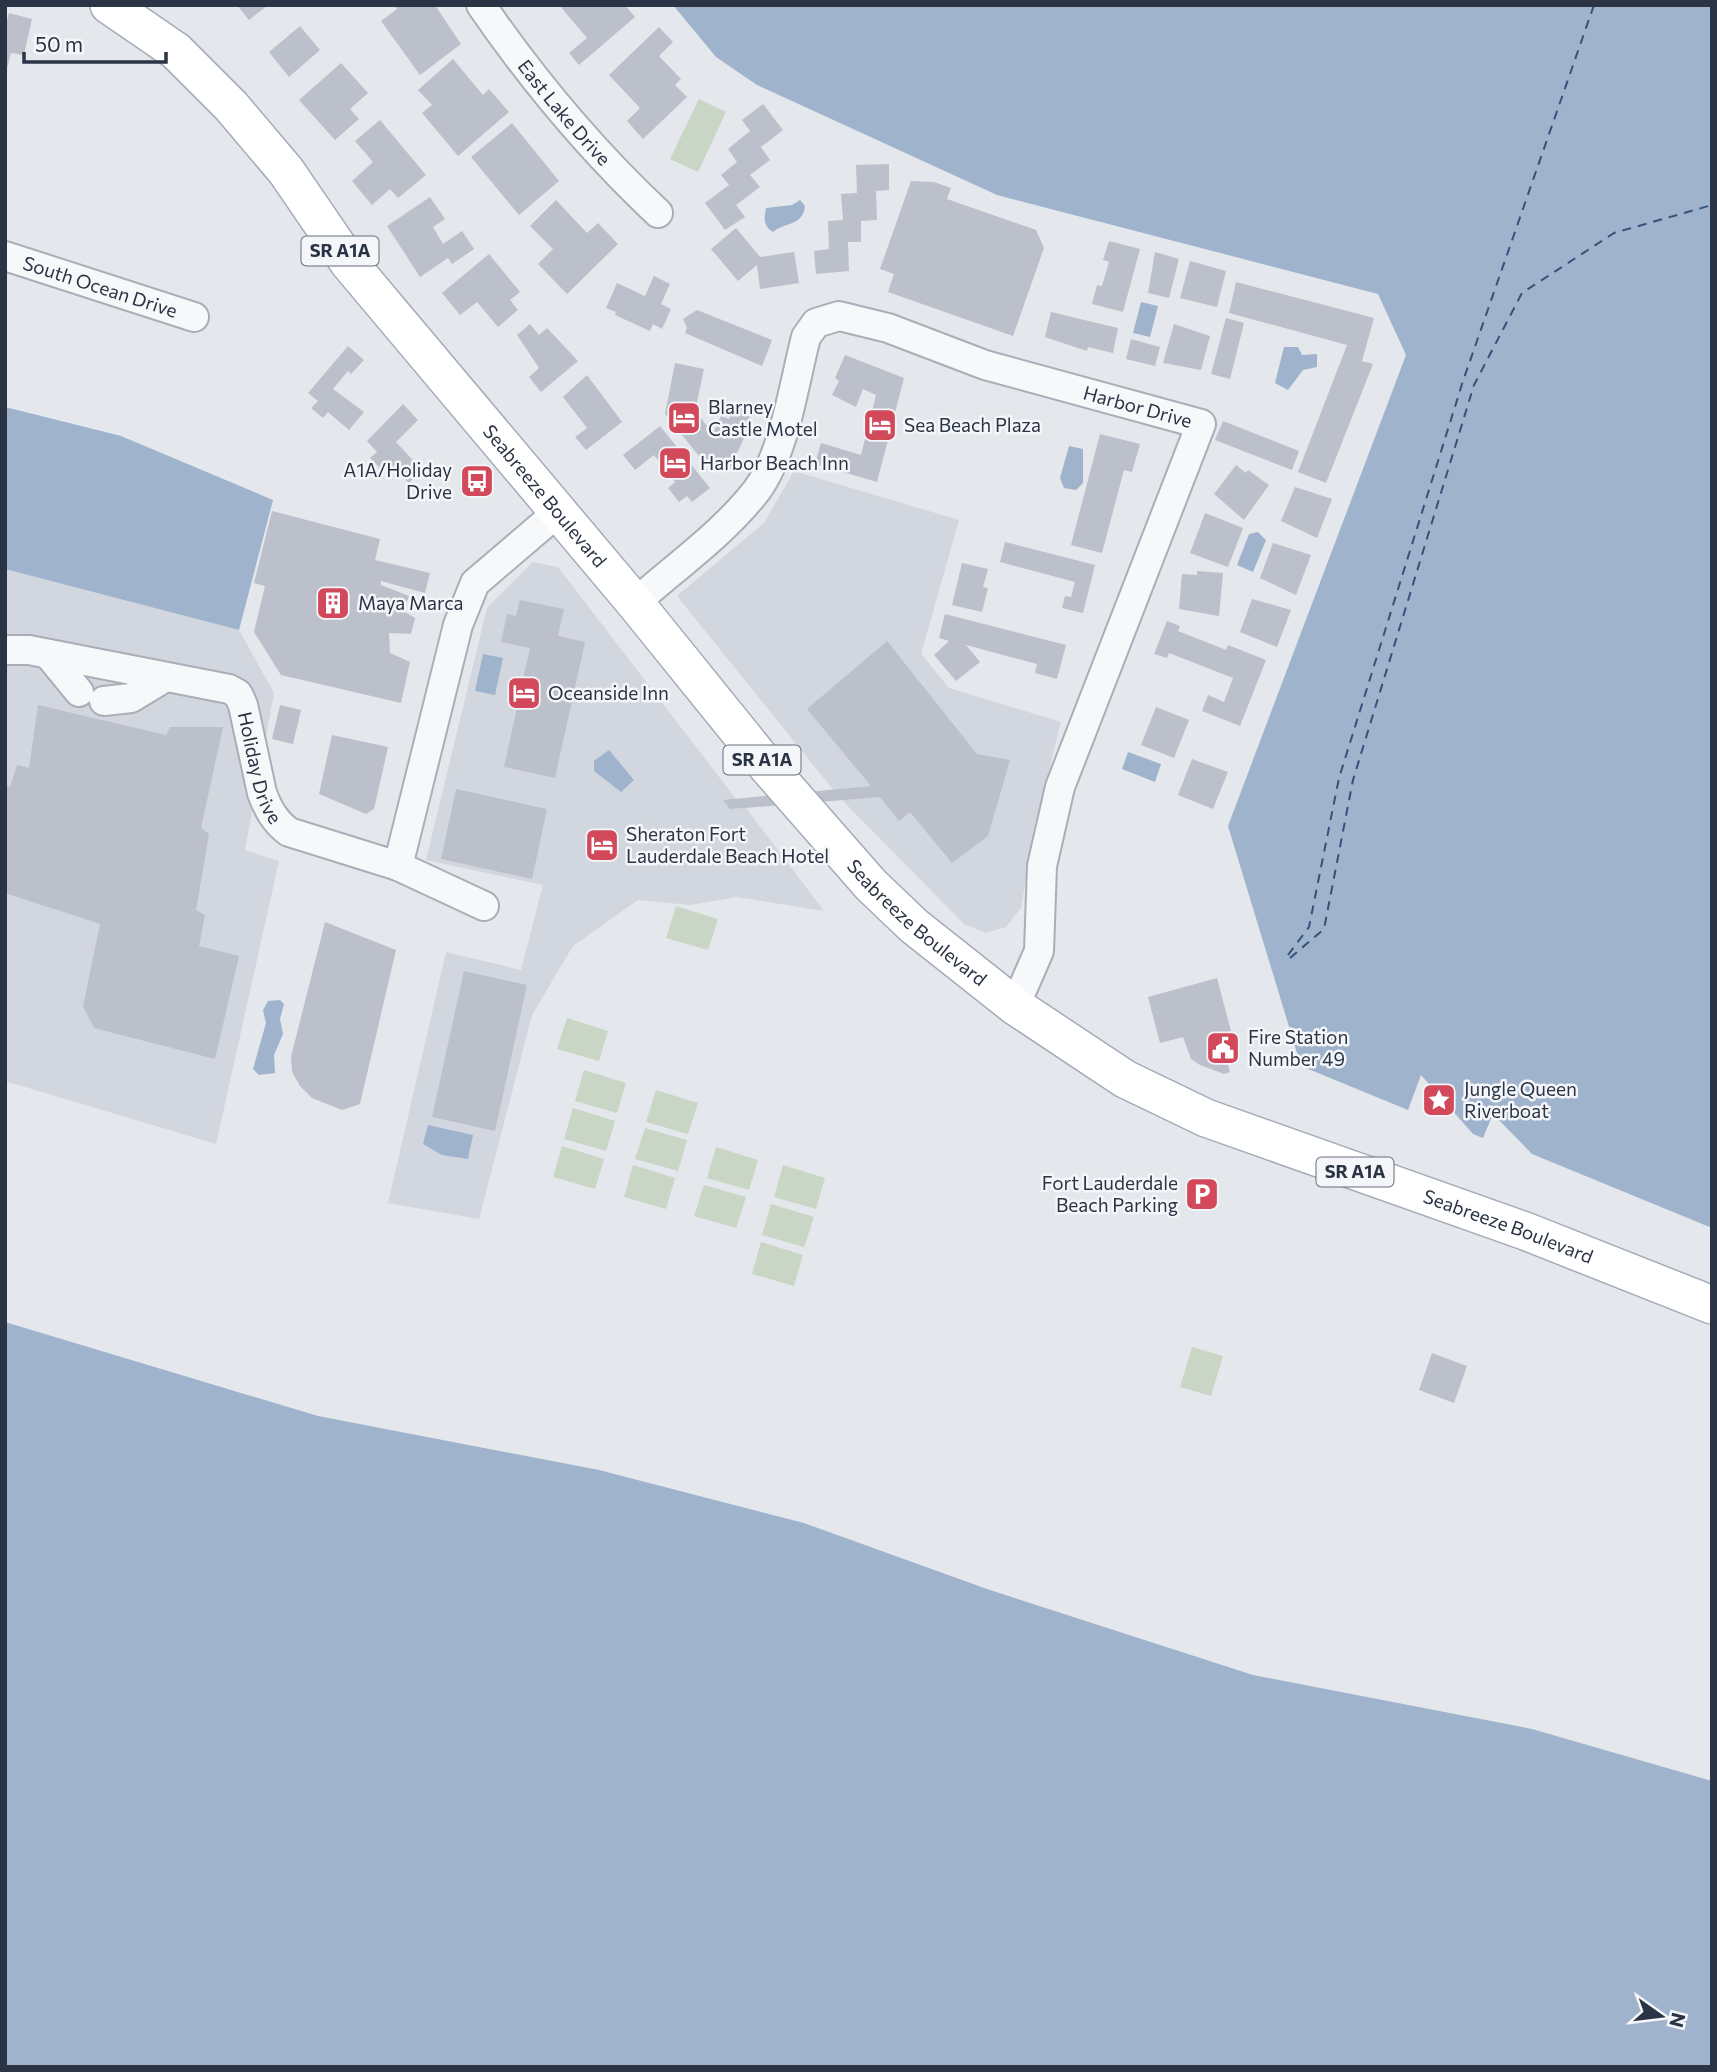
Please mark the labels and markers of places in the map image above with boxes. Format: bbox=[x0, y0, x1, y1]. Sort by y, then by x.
place label: Blarney Castle Motel bbox=[708, 395, 818, 440]
hotel icon: Blarney Castle Motel bbox=[665, 399, 703, 437]
hotel icon: Sea Beach Plaza bbox=[861, 406, 899, 444]
place label: Sea Beach Plaza bbox=[904, 413, 1041, 436]
hotel icon: Harbor Beach Inn bbox=[656, 444, 694, 482]
place label: Harbor Beach Inn bbox=[700, 451, 849, 474]
place label: A1A/Holiday Drive bbox=[343, 458, 452, 503]
bus stop icon: A1A/Holiday Drive bbox=[458, 462, 496, 500]
building icon: Maya Marca bbox=[314, 584, 352, 622]
place label: Maya Marca bbox=[358, 591, 463, 614]
hotel icon: Oceanside Inn bbox=[505, 674, 543, 712]
place label: Oceanside Inn bbox=[548, 681, 669, 704]
place label: Sheraton Fort Lauderdale Beach Hotel bbox=[626, 822, 829, 867]
hotel icon: Sheraton Fort Lauderdale Beach Hotel bbox=[583, 826, 621, 864]
place label: Fire Station Number 49 bbox=[1248, 1025, 1348, 1070]
public building icon: Fire Station Number 49 bbox=[1204, 1029, 1242, 1067]
place label: Jungle Queen Riverboat bbox=[1464, 1077, 1577, 1122]
place icon: Jungle Queen Riverboat bbox=[1420, 1081, 1458, 1119]
place label: Fort Lauderdale Beach Parking bbox=[1042, 1171, 1178, 1216]
parking icon: Fort Lauderdale Beach Parking bbox=[1183, 1175, 1221, 1213]

